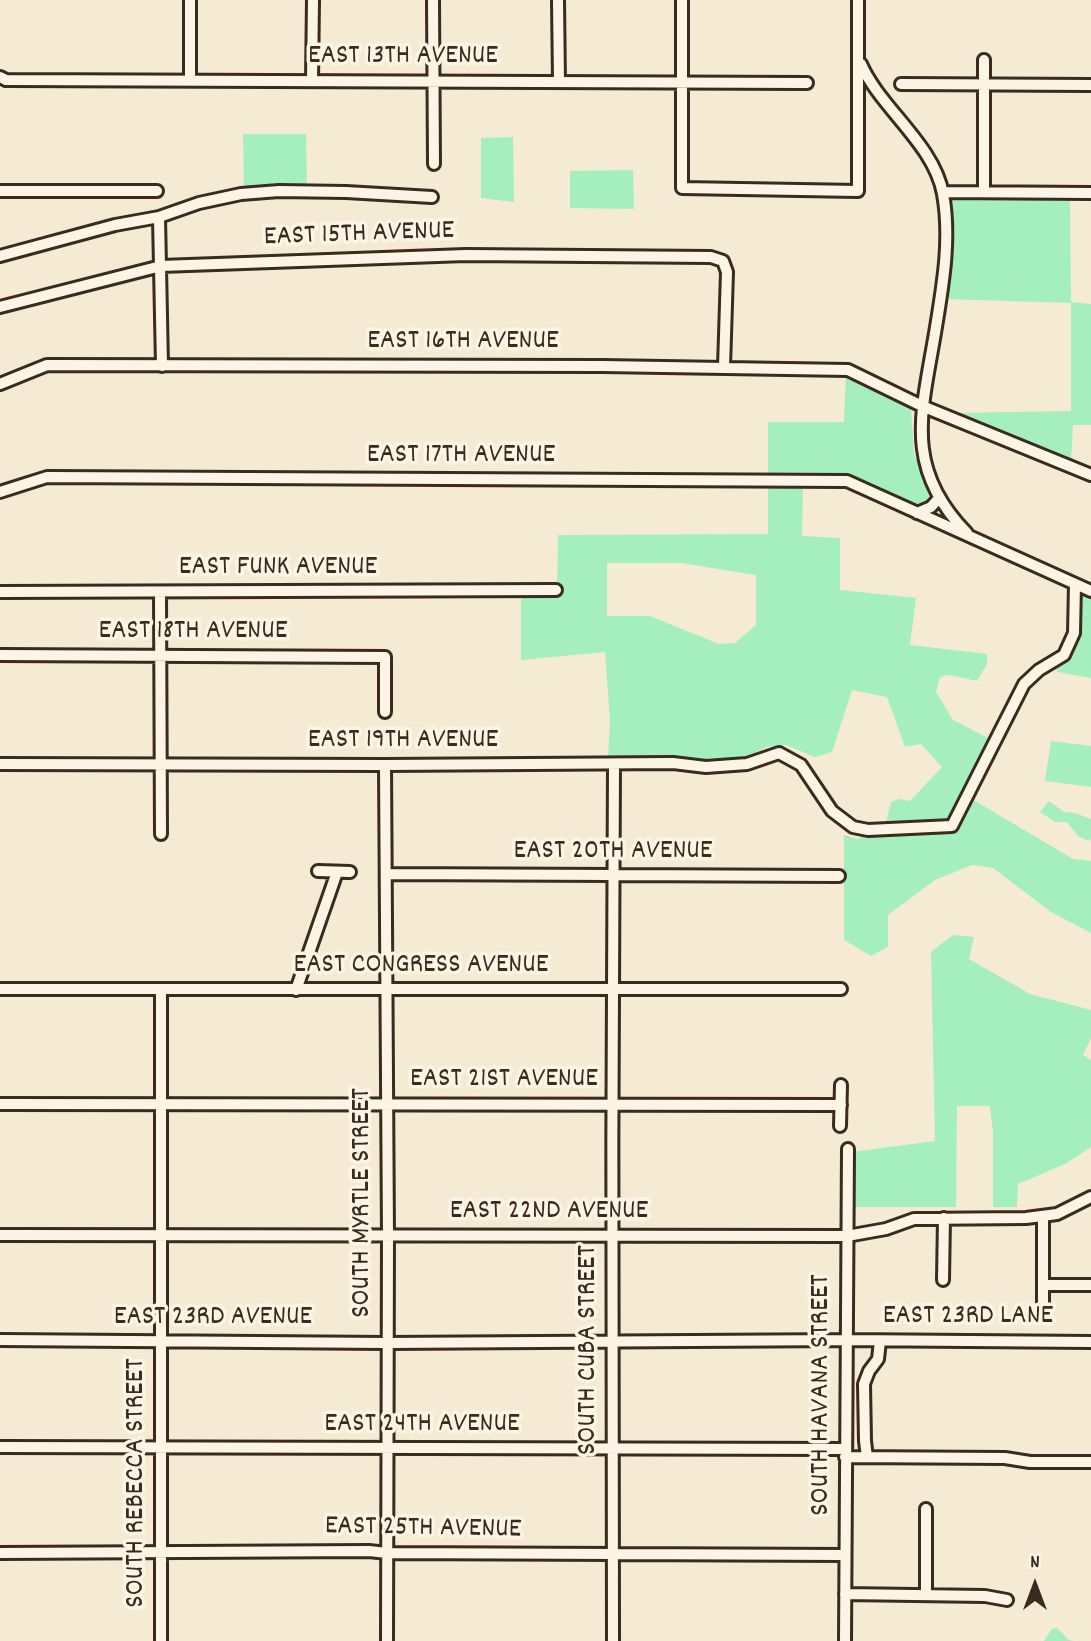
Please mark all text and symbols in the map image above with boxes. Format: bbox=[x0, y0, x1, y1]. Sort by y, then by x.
street label: EAST 13TH AVENUE bbox=[308, 41, 498, 75]
street label: EAST 15TH AVENUE bbox=[263, 216, 455, 256]
street label: EAST 16TH AVENUE bbox=[367, 326, 559, 360]
street label: EAST 17TH AVENUE bbox=[367, 440, 555, 474]
street label: EAST FUNK AVENUE bbox=[179, 552, 377, 586]
street label: EAST 18TH AVENUE bbox=[99, 616, 287, 650]
street label: EAST 19TH AVENUE bbox=[308, 725, 498, 759]
street label: EAST 20TH AVENUE bbox=[514, 836, 712, 870]
street label: EAST CONGRESS AVENUE bbox=[294, 950, 548, 984]
street label: EAST 21ST AVENUE bbox=[410, 1064, 598, 1098]
street label: SOUTH MYRTLE STREET bbox=[347, 1088, 381, 1318]
street label: EAST 22ND AVENUE bbox=[450, 1196, 648, 1230]
street label: SOUTH CUBA STREET bbox=[573, 1245, 607, 1455]
street label: SOUTH HAVANA STREET bbox=[806, 1274, 840, 1516]
street label: EAST 23RD LANE bbox=[883, 1301, 1053, 1335]
street label: EAST 23RD AVENUE bbox=[114, 1302, 312, 1336]
street label: SOUTH REBECCA STREET bbox=[121, 1358, 155, 1608]
street label: EAST 24TH AVENUE bbox=[324, 1409, 520, 1443]
street label: EAST 25TH AVENUE bbox=[324, 1511, 522, 1549]
north arrow bbox=[1000, 1550, 1070, 1620]
text: N bbox=[1030, 1550, 1040, 1577]

